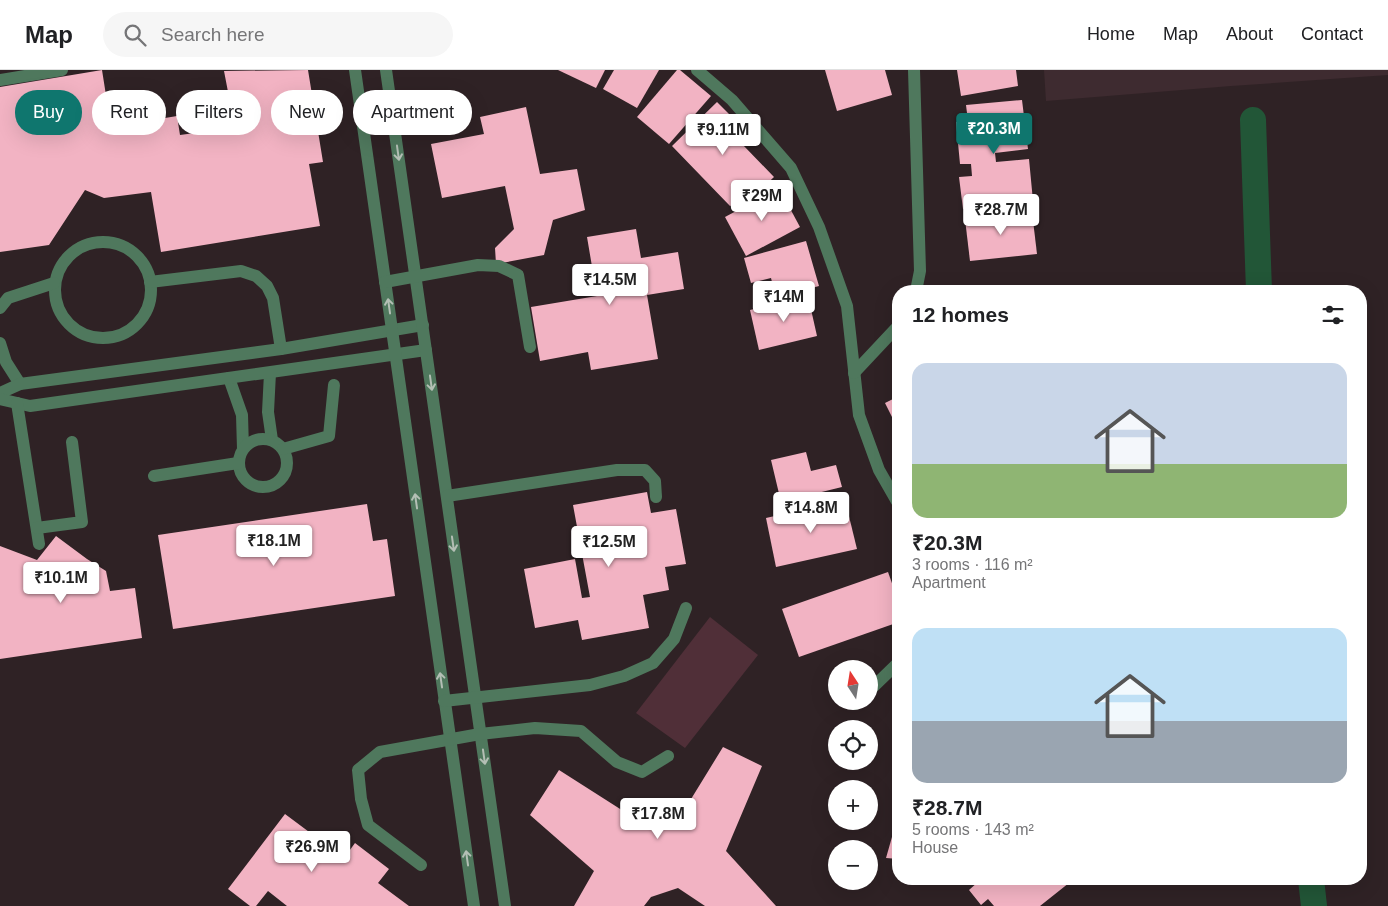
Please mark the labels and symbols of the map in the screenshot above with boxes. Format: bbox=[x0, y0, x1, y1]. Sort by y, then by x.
pin: ₹20.3M bbox=[953, 112, 1035, 155]
pin: ₹9.11M bbox=[682, 114, 764, 156]
one-way arrow bbox=[393, 145, 403, 161]
pin: ₹29M bbox=[732, 180, 792, 222]
pin: ₹28.7M bbox=[960, 194, 1042, 236]
pin: ₹14.5M bbox=[569, 264, 651, 306]
pin: ₹14M bbox=[754, 280, 814, 323]
one-way arrow bbox=[383, 298, 393, 314]
one-way arrow bbox=[426, 375, 436, 391]
pin: ₹14.8M bbox=[770, 492, 852, 534]
one-way arrow bbox=[411, 494, 421, 510]
pin: ₹18.1M bbox=[233, 524, 315, 567]
pin: ₹12.5M bbox=[568, 526, 650, 568]
one-way arrow bbox=[449, 536, 459, 552]
pin: ₹10.1M bbox=[20, 562, 102, 604]
north arrow bbox=[828, 660, 878, 710]
one-way arrow bbox=[435, 672, 445, 688]
one-way arrow bbox=[479, 748, 489, 764]
pin: ₹17.8M bbox=[617, 798, 699, 840]
pin: ₹26.9M bbox=[271, 830, 353, 873]
one-way arrow bbox=[462, 850, 472, 866]

